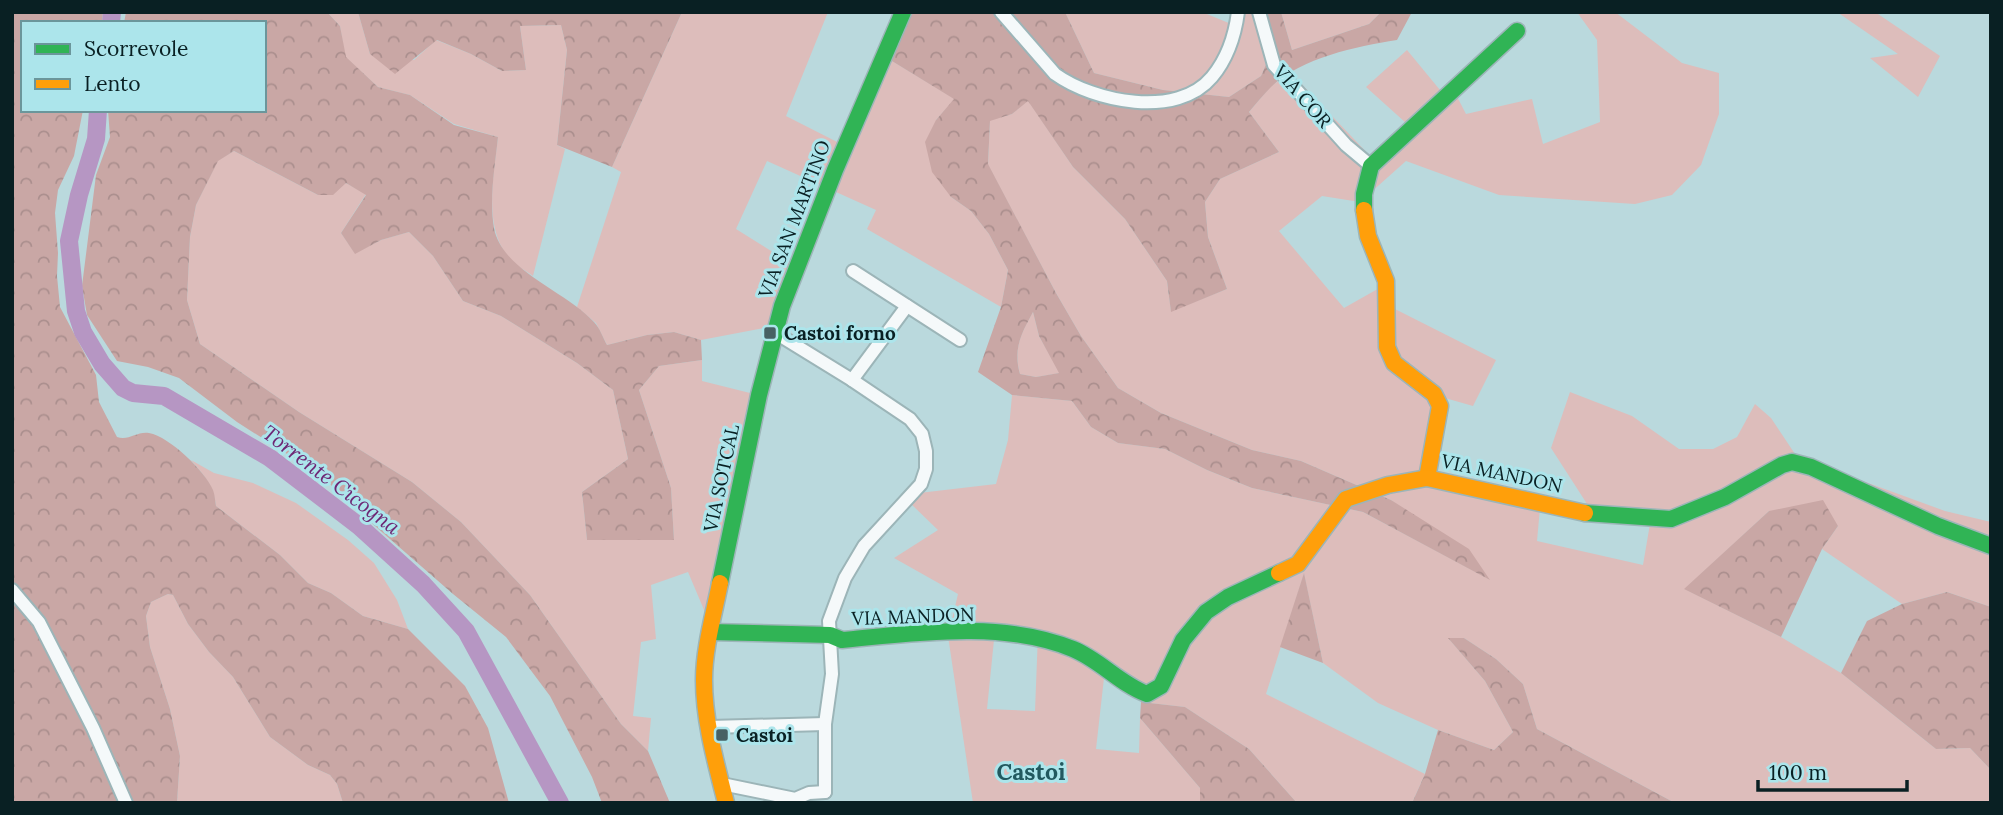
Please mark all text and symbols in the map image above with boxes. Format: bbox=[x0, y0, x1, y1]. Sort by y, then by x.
legend bbox=[21, 21, 266, 112]
text: Scorrevole bbox=[84, 35, 188, 62]
street label: VIA COR bbox=[1268, 59, 1337, 133]
text: Lento bbox=[84, 70, 141, 97]
street label: VIA SAN MARTINO bbox=[753, 137, 835, 302]
place label: Castoi forno bbox=[784, 321, 896, 345]
marker: Castoi forno bbox=[762, 325, 778, 341]
water label: Torrente Cicogna bbox=[257, 419, 406, 541]
street label: VIA SOTCAL bbox=[698, 422, 744, 535]
street label: VIA MANDON bbox=[1438, 448, 1565, 498]
street label: VIA MANDON bbox=[850, 602, 975, 630]
place label: Castoi bbox=[736, 723, 793, 747]
marker: Castoi bbox=[714, 727, 730, 743]
scale bar bbox=[1758, 748, 1907, 792]
district label: Castoi bbox=[996, 757, 1066, 786]
text: 100 m bbox=[1769, 759, 1827, 786]

